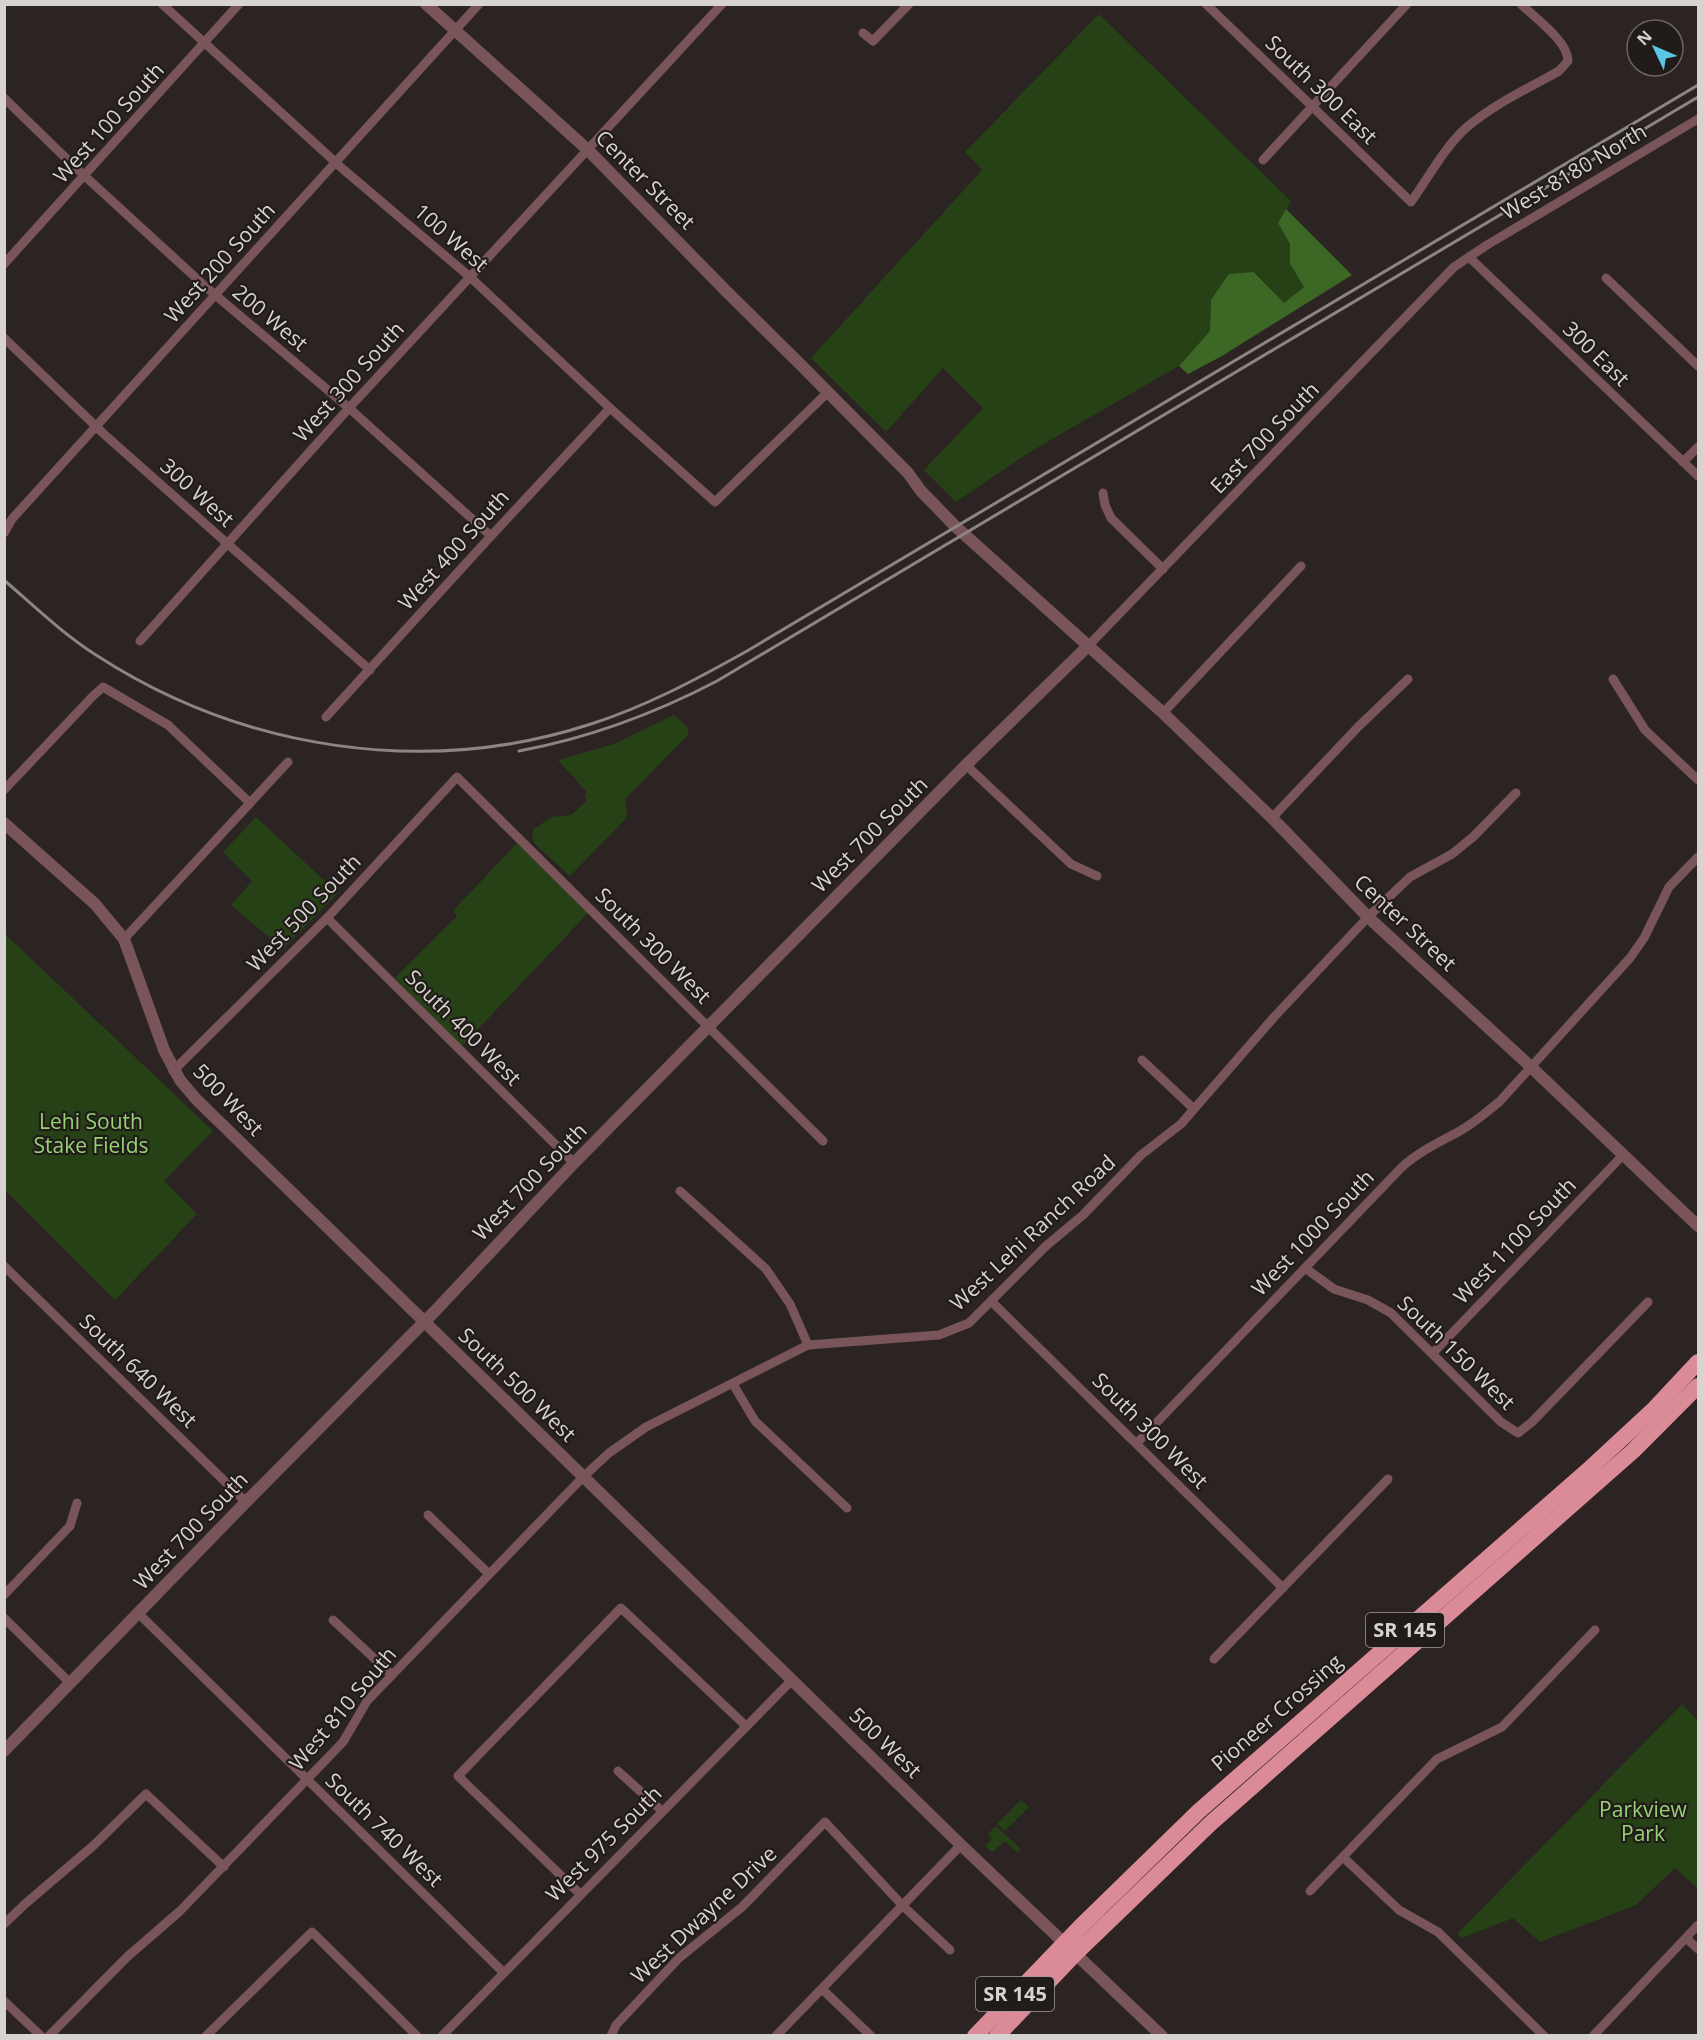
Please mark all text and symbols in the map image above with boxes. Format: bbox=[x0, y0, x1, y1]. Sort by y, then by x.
north arrow bbox=[1625, 18, 1685, 78]
text: N bbox=[1632, 25, 1657, 50]
street label: South 300 East bbox=[1260, 29, 1384, 150]
street label: West 100 South bbox=[47, 56, 170, 189]
street label: West 8180 North bbox=[1496, 117, 1651, 226]
street label: Center Street bbox=[590, 123, 702, 235]
street label: West 200 South bbox=[158, 196, 281, 329]
street label: 100 West bbox=[408, 197, 495, 277]
street label: 200 West bbox=[227, 278, 314, 357]
street label: West 300 South bbox=[287, 315, 410, 448]
street label: 300 East bbox=[1557, 315, 1636, 392]
street label: East 700 South bbox=[1204, 375, 1325, 499]
street label: 300 West bbox=[155, 452, 241, 533]
street label: West 400 South bbox=[392, 483, 515, 616]
street label: West 700 South bbox=[805, 770, 933, 898]
street label: West 500 South bbox=[240, 848, 366, 977]
street label: Center Street bbox=[1349, 868, 1463, 977]
street label: South 300 West bbox=[590, 881, 718, 1009]
street label: South 400 West bbox=[400, 963, 528, 1091]
street label: 500 West bbox=[187, 1057, 270, 1141]
park label: Lehi South Stake Fields bbox=[33, 1107, 149, 1159]
street label: West 700 South bbox=[466, 1117, 592, 1246]
street label: West Lehi Ranch Road bbox=[944, 1148, 1121, 1316]
street label: West 1000 South bbox=[1245, 1163, 1380, 1301]
street label: West 1100 South bbox=[1447, 1171, 1582, 1309]
street label: South 150 West bbox=[1392, 1289, 1521, 1415]
street label: South 640 West bbox=[74, 1307, 203, 1433]
street label: South 500 West bbox=[453, 1321, 582, 1447]
street label: South 300 West bbox=[1087, 1366, 1215, 1494]
street label: West 700 South bbox=[127, 1466, 253, 1595]
road number: SR 145 bbox=[1366, 1613, 1444, 1647]
street label: West 810 South bbox=[282, 1641, 402, 1776]
street label: Pioneer Crossing bbox=[1205, 1648, 1348, 1777]
street label: 500 West bbox=[844, 1701, 928, 1784]
street label: South 740 West bbox=[320, 1766, 449, 1892]
street label: West 975 South bbox=[539, 1779, 667, 1907]
park label: Parkview Park bbox=[1599, 1795, 1688, 1847]
street label: West Dwayne Drive bbox=[625, 1839, 782, 1989]
road number: SR 145 bbox=[976, 1977, 1054, 2011]

